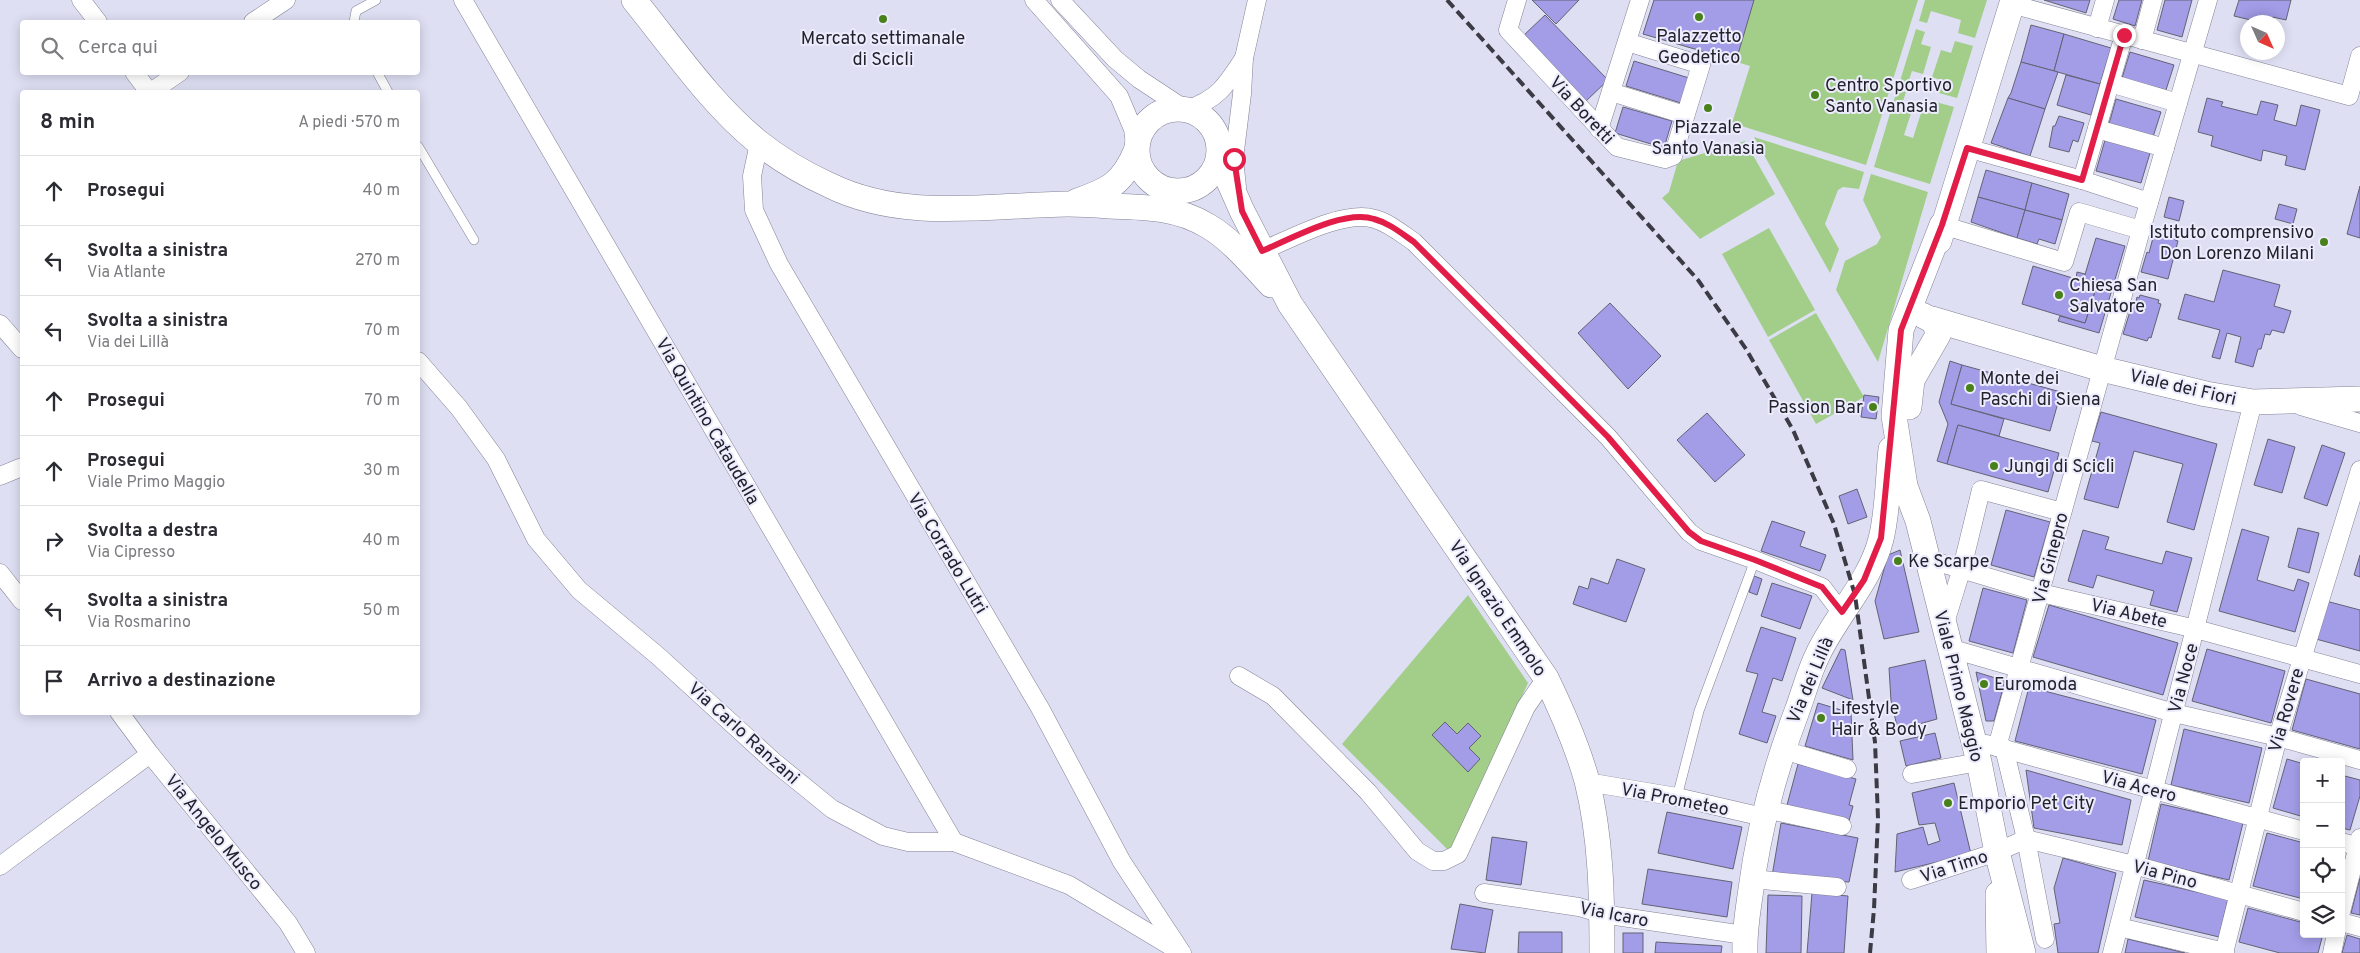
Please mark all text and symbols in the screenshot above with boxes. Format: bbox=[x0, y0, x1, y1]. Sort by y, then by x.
marker: Palazzetto Geodetico bbox=[1693, 11, 1705, 23]
marker: Mercato settimanale di Scicli bbox=[877, 13, 889, 25]
north arrow bbox=[2240, 15, 2285, 60]
search box bbox=[20, 20, 420, 75]
route end bbox=[2113, 24, 2136, 47]
place label: Palazzetto Geodetico bbox=[1656, 26, 1742, 70]
place label: Mercato settimanale di Scicli bbox=[801, 28, 965, 72]
icon: search bbox=[38, 34, 66, 62]
text: Cerca qui bbox=[78, 36, 158, 60]
street label: Via Boretti bbox=[1543, 72, 1618, 150]
place label: Centro Sportivo Santo Vanasia bbox=[1825, 75, 1952, 119]
marker: Centro Sportivo Santo Vanasia bbox=[1809, 89, 1821, 101]
marker: Piazzale Santo Vanasia bbox=[1702, 102, 1714, 114]
text: 8 min bbox=[40, 109, 95, 136]
text: A piedi · 570 m bbox=[298, 113, 400, 133]
place label: Piazzale Santo Vanasia bbox=[1652, 117, 1764, 161]
route start bbox=[1223, 148, 1246, 171]
icon: ahead bbox=[40, 177, 68, 205]
text: Prosegui bbox=[87, 179, 165, 203]
text: 40 m bbox=[362, 181, 400, 201]
place label: Istituto comprensivo Don Lorenzo Milani bbox=[2149, 222, 2314, 266]
marker: Istituto comprensivo Don Lorenzo Milani bbox=[2318, 236, 2330, 248]
text: Svolta a sinistra bbox=[87, 239, 228, 263]
icon: left bbox=[40, 247, 68, 275]
text: 270 m bbox=[355, 251, 400, 271]
text: Via Atlante bbox=[87, 263, 166, 283]
place label: Chiesa San Salvatore bbox=[2069, 275, 2157, 319]
marker: Chiesa San Salvatore bbox=[2053, 289, 2065, 301]
text: Svolta a sinistra bbox=[87, 309, 228, 333]
icon: left bbox=[40, 317, 68, 345]
text: 70 m bbox=[365, 321, 400, 341]
text: Via dei Lillà bbox=[87, 333, 169, 353]
street label: Via Quintino Cataudella bbox=[649, 334, 764, 509]
street label: Viale dei Fiori bbox=[2127, 365, 2238, 412]
place label: Monte dei Paschi di Siena bbox=[1980, 368, 2100, 412]
marker: Monte dei Paschi di Siena bbox=[1964, 382, 1976, 394]
icon: ahead bbox=[40, 387, 68, 415]
text: Prosegui bbox=[87, 389, 165, 413]
text: 70 m bbox=[365, 391, 400, 411]
place label: Passion Bar bbox=[1768, 397, 1863, 420]
marker: Passion Bar bbox=[1867, 401, 1879, 413]
text: Prosegui bbox=[87, 449, 165, 473]
place label: Jungi di Scicli bbox=[2004, 456, 2115, 479]
icon: ahead bbox=[40, 457, 68, 485]
marker: Jungi di Scicli bbox=[1988, 460, 2000, 472]
text: 30 m bbox=[363, 461, 400, 481]
text: Viale Primo Maggio bbox=[87, 473, 225, 493]
street label: Via Corrado Lutri bbox=[902, 489, 992, 618]
street label: Via Ginepro bbox=[2028, 510, 2075, 607]
text: Svolta a destra bbox=[87, 519, 218, 543]
icon: right bbox=[40, 527, 68, 555]
text: 40 m bbox=[362, 531, 400, 551]
street label: Via Ignazio Emmolo bbox=[1443, 536, 1551, 681]
text: Via Cipresso bbox=[87, 543, 175, 563]
place label: Ke Scarpe bbox=[1908, 551, 1989, 574]
marker: Ke Scarpe bbox=[1892, 555, 1904, 567]
text: Svolta a sinistra bbox=[87, 589, 228, 613]
street label: Via Abete bbox=[2088, 595, 2169, 634]
icon: left bbox=[40, 597, 68, 625]
text: 50 m bbox=[363, 601, 400, 621]
street label: Viale Primo Maggio bbox=[1928, 608, 1988, 765]
text: Via Rosmarino bbox=[87, 613, 191, 633]
street label: Via dei Lillà bbox=[1783, 634, 1840, 727]
street label: Via Noce bbox=[2164, 641, 2205, 716]
street label: Via Rovere bbox=[2264, 666, 2310, 755]
icon: arrive bbox=[40, 667, 68, 695]
text: Arrivo a destinazione bbox=[87, 669, 276, 693]
place label: Euromoda bbox=[1994, 674, 2077, 697]
street label: Via Carlo Ranzani bbox=[682, 678, 804, 790]
marker: Euromoda bbox=[1978, 678, 1990, 690]
place label: Lifestyle Hair & Body bbox=[1831, 698, 1927, 742]
marker: Lifestyle Hair & Body bbox=[1815, 712, 1827, 724]
map controls bbox=[2300, 758, 2345, 938]
button: + bbox=[2300, 758, 2345, 803]
street label: Via Acero bbox=[2098, 766, 2179, 809]
street label: Via Angelo Musco bbox=[159, 770, 267, 896]
street label: Via Prometeo bbox=[1619, 779, 1731, 822]
place label: Emporio Pet City bbox=[1958, 793, 2095, 816]
marker: Emporio Pet City bbox=[1942, 797, 1954, 809]
button: − bbox=[2300, 803, 2345, 848]
street label: Via Timo bbox=[1918, 846, 1991, 889]
button: locate bbox=[2300, 848, 2345, 893]
street label: Via Pino bbox=[2130, 856, 2200, 895]
button: layers bbox=[2300, 893, 2345, 938]
street label: Via Icaro bbox=[1577, 897, 1650, 933]

